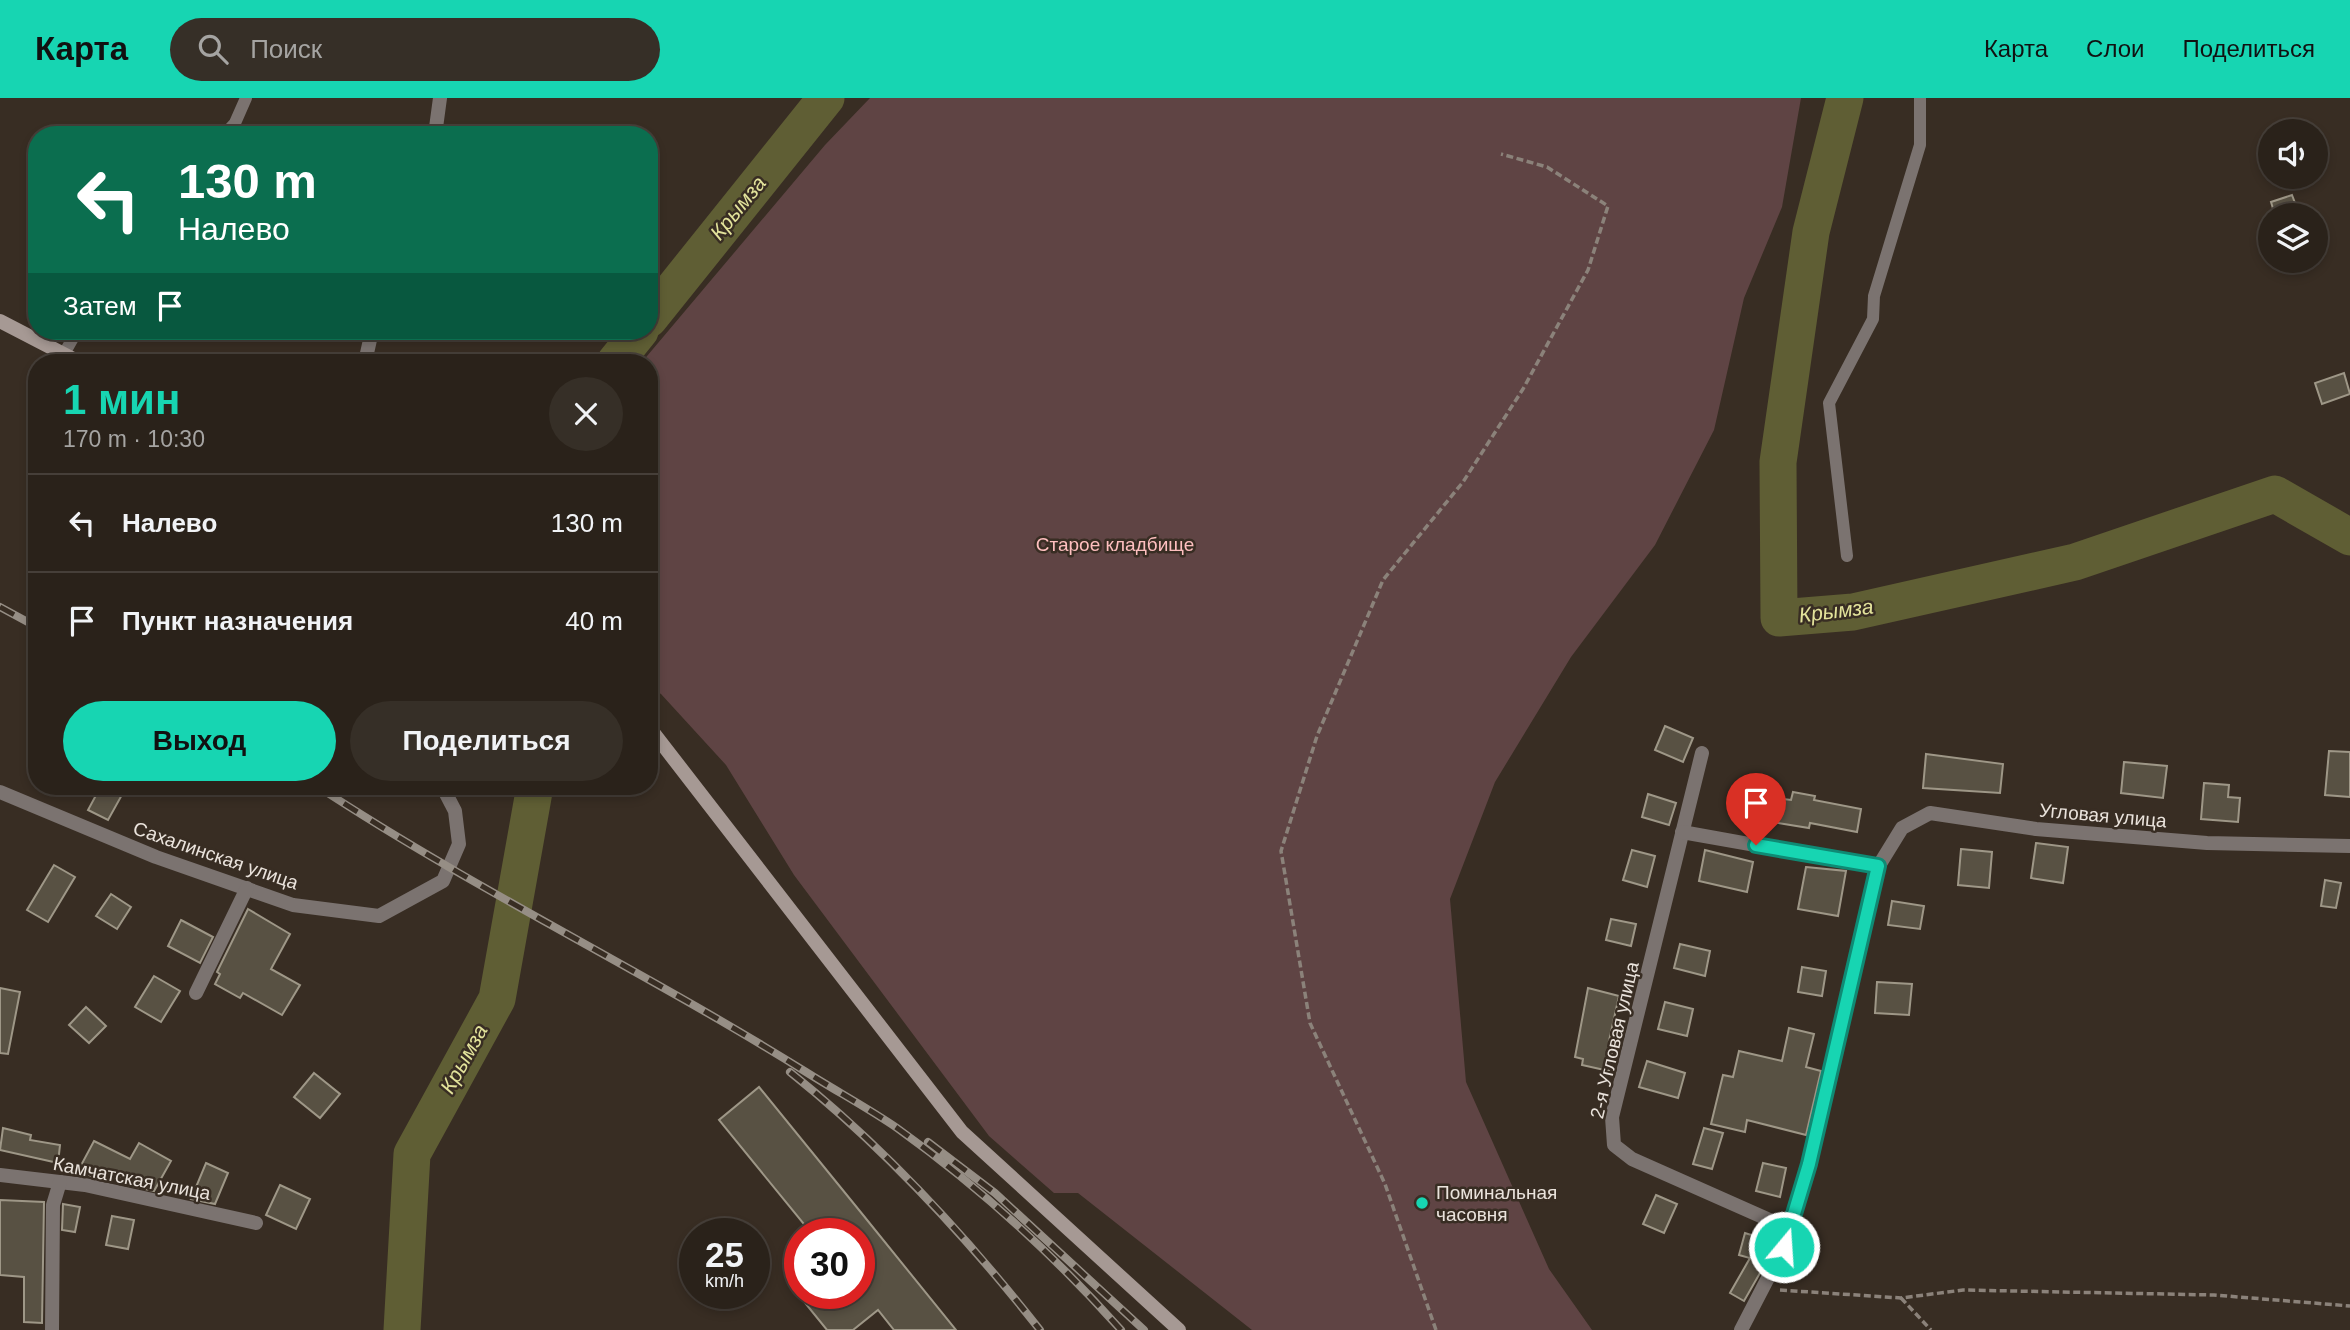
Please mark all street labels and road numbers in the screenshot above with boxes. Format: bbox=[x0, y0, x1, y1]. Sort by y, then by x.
street label: Угловая улица bbox=[2038, 799, 2168, 832]
street label: Сахалинская улица bbox=[131, 817, 302, 894]
street label: 2-я Угловая улица bbox=[1586, 959, 1643, 1121]
street label: Камчатская улица bbox=[51, 1153, 213, 1204]

